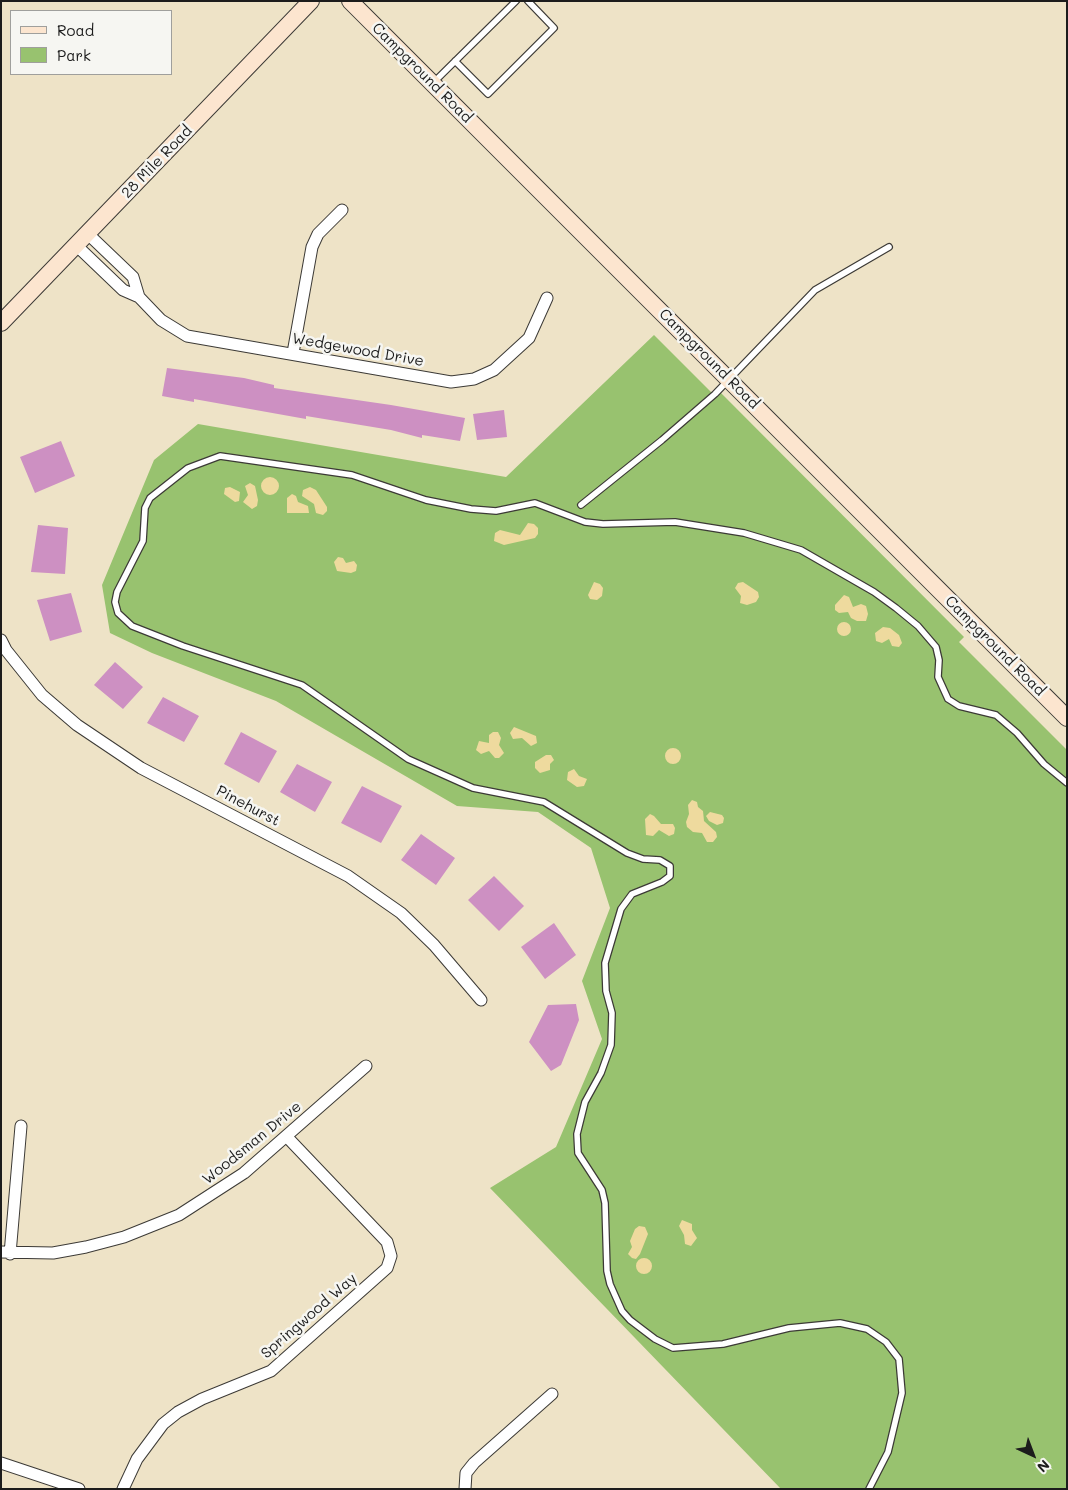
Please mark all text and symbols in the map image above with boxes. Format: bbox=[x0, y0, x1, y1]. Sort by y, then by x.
legend bbox=[10, 10, 172, 75]
street label: Campground Road bbox=[368, 19, 476, 127]
text: Road bbox=[57, 20, 94, 40]
text: Park bbox=[57, 45, 91, 65]
street label: 28 Mile Road bbox=[118, 122, 196, 202]
street label: Campground Road bbox=[655, 305, 763, 413]
street label: Wedgewood Drive bbox=[291, 330, 425, 370]
street label: Campground Road bbox=[941, 592, 1049, 700]
street label: Pinehurst bbox=[213, 782, 283, 830]
street label: Woodsman Drive bbox=[199, 1098, 305, 1188]
street label: Springwood Way bbox=[257, 1270, 361, 1362]
north arrow bbox=[1008, 1430, 1058, 1480]
text: N bbox=[1033, 1456, 1054, 1477]

